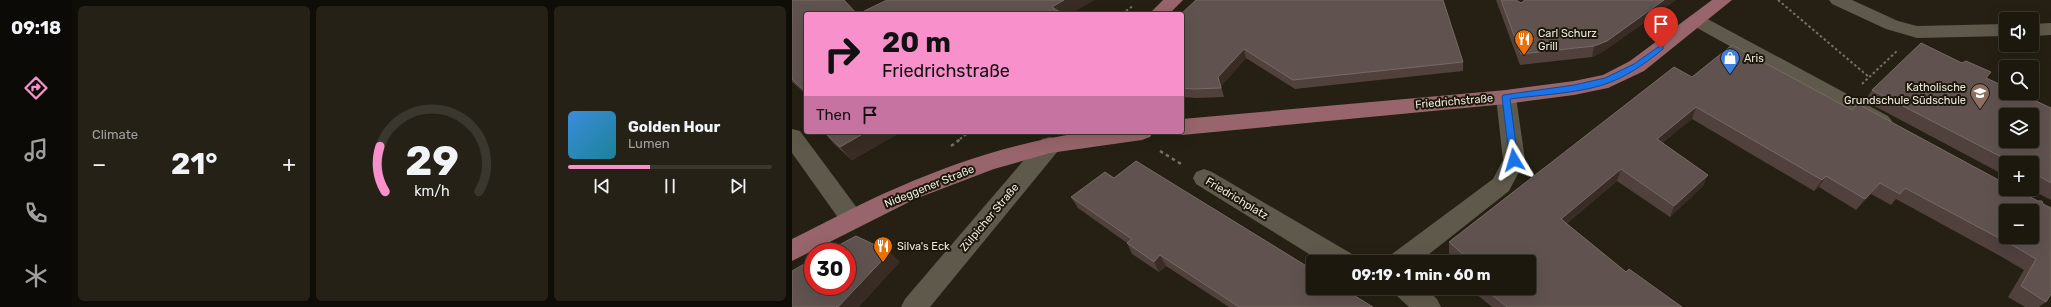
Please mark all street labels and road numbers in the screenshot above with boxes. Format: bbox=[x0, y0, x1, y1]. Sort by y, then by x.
street label: Friedrichstraße bbox=[1415, 92, 1494, 111]
street label: Nideggener Straße bbox=[882, 163, 976, 210]
street label: Friedrichplatz bbox=[1203, 175, 1271, 222]
street label: Zülpicher Straße bbox=[957, 181, 1022, 254]

